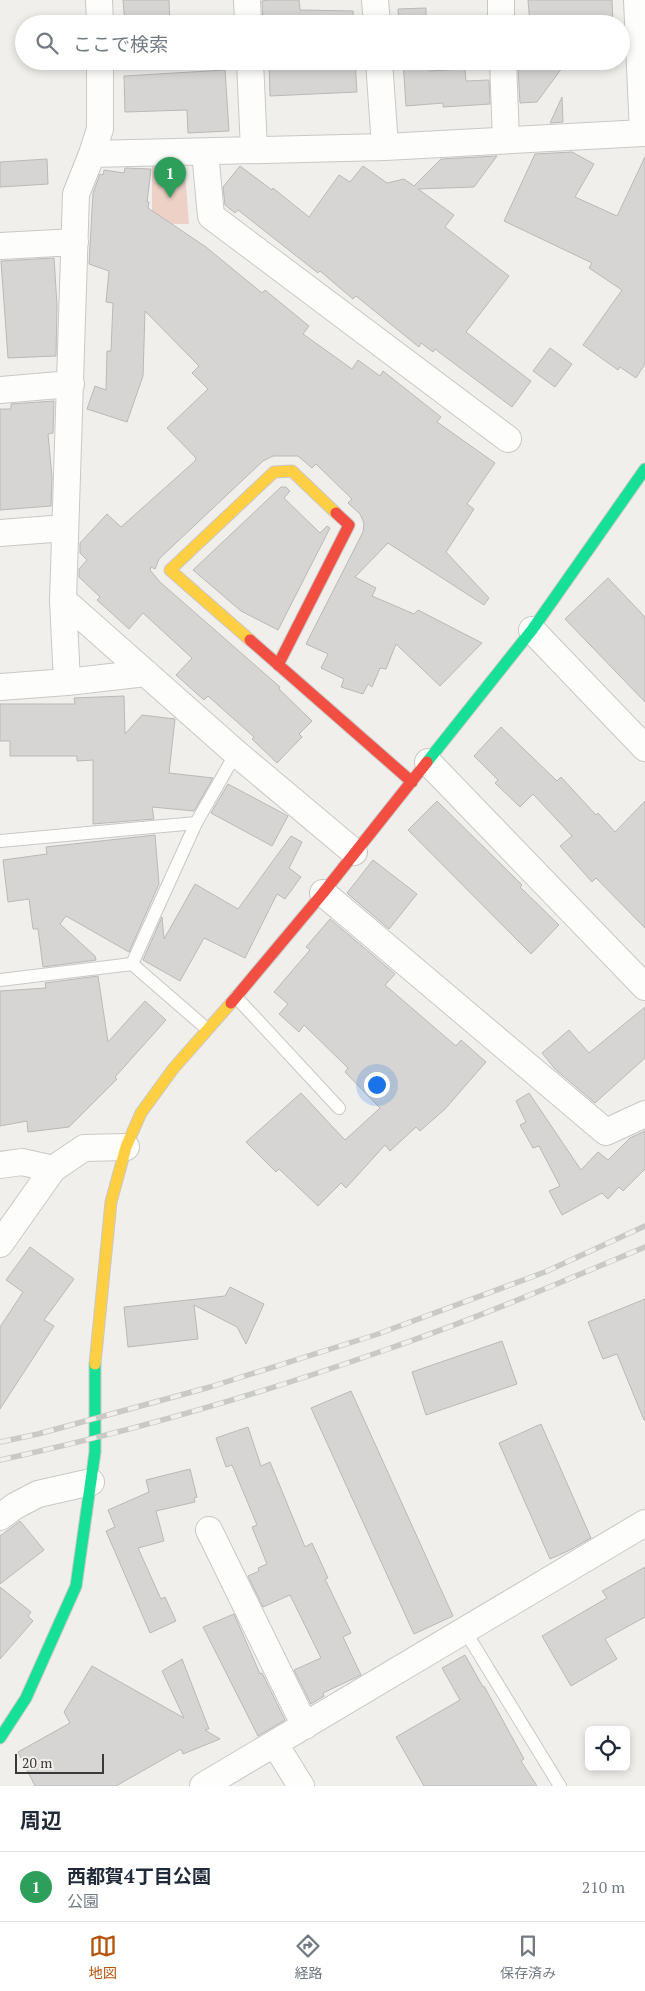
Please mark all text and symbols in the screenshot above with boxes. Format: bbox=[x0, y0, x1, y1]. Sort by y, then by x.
search box bbox=[15, 15, 630, 70]
icon: search bbox=[33, 29, 61, 57]
text: ここで検索 bbox=[73, 31, 168, 56]
pin: 1 bbox=[154, 157, 186, 198]
your location bbox=[364, 1072, 390, 1098]
map controls bbox=[585, 1726, 630, 1771]
button: locate bbox=[585, 1726, 630, 1771]
scale bar bbox=[15, 1751, 104, 1774]
text: 20 m bbox=[22, 1753, 52, 1772]
text: 周辺 bbox=[20, 1806, 62, 1834]
text: 西都賀4丁目公園 bbox=[67, 1863, 211, 1888]
text: 1 bbox=[31, 1876, 41, 1898]
text: 210 m bbox=[582, 1876, 625, 1898]
text: 公園 bbox=[67, 1890, 99, 1912]
tab: 地図 bbox=[89, 1932, 117, 1982]
tab: 経路 bbox=[294, 1932, 322, 1982]
tab: 保存済み bbox=[500, 1932, 556, 1982]

